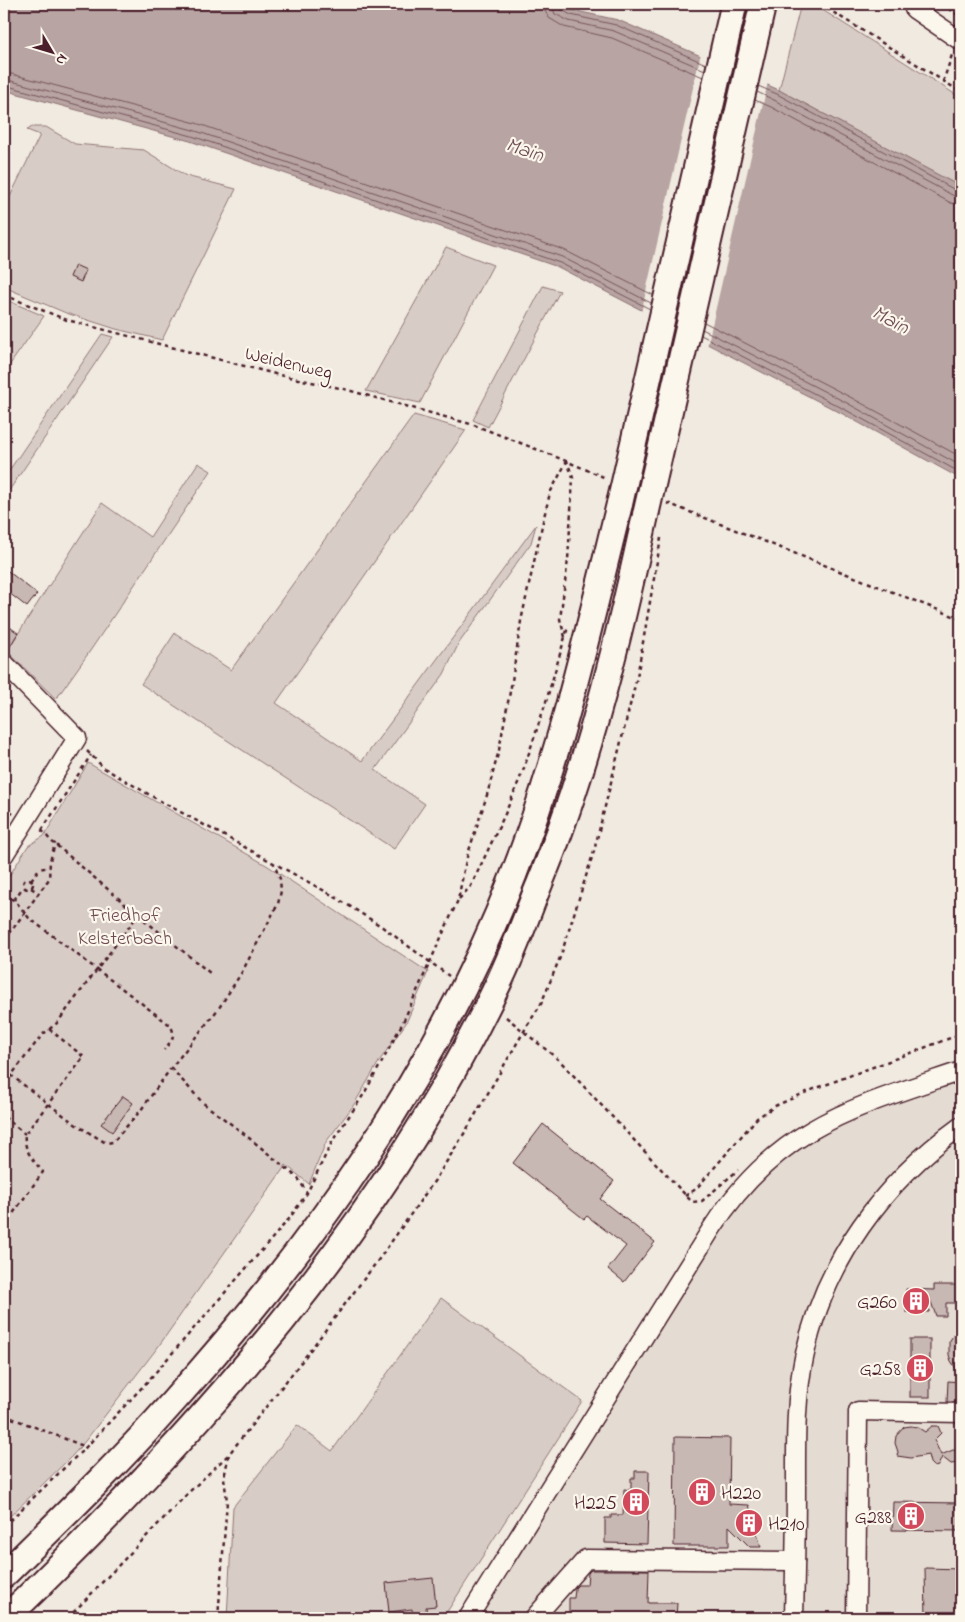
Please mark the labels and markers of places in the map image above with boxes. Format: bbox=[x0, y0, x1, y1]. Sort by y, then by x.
building icon: G260 bbox=[901, 1286, 931, 1316]
place label: G260 bbox=[857, 1289, 897, 1318]
building icon: G258 bbox=[905, 1353, 935, 1383]
place label: G258 bbox=[860, 1356, 901, 1385]
building icon: H220 bbox=[687, 1477, 717, 1507]
place label: H220 bbox=[721, 1480, 762, 1509]
building icon: H225 bbox=[621, 1487, 651, 1517]
place label: H225 bbox=[574, 1490, 617, 1519]
building icon: G288 bbox=[896, 1501, 926, 1531]
place label: G288 bbox=[855, 1504, 892, 1533]
building icon: H210 bbox=[734, 1508, 764, 1538]
place label: H210 bbox=[768, 1511, 805, 1540]

